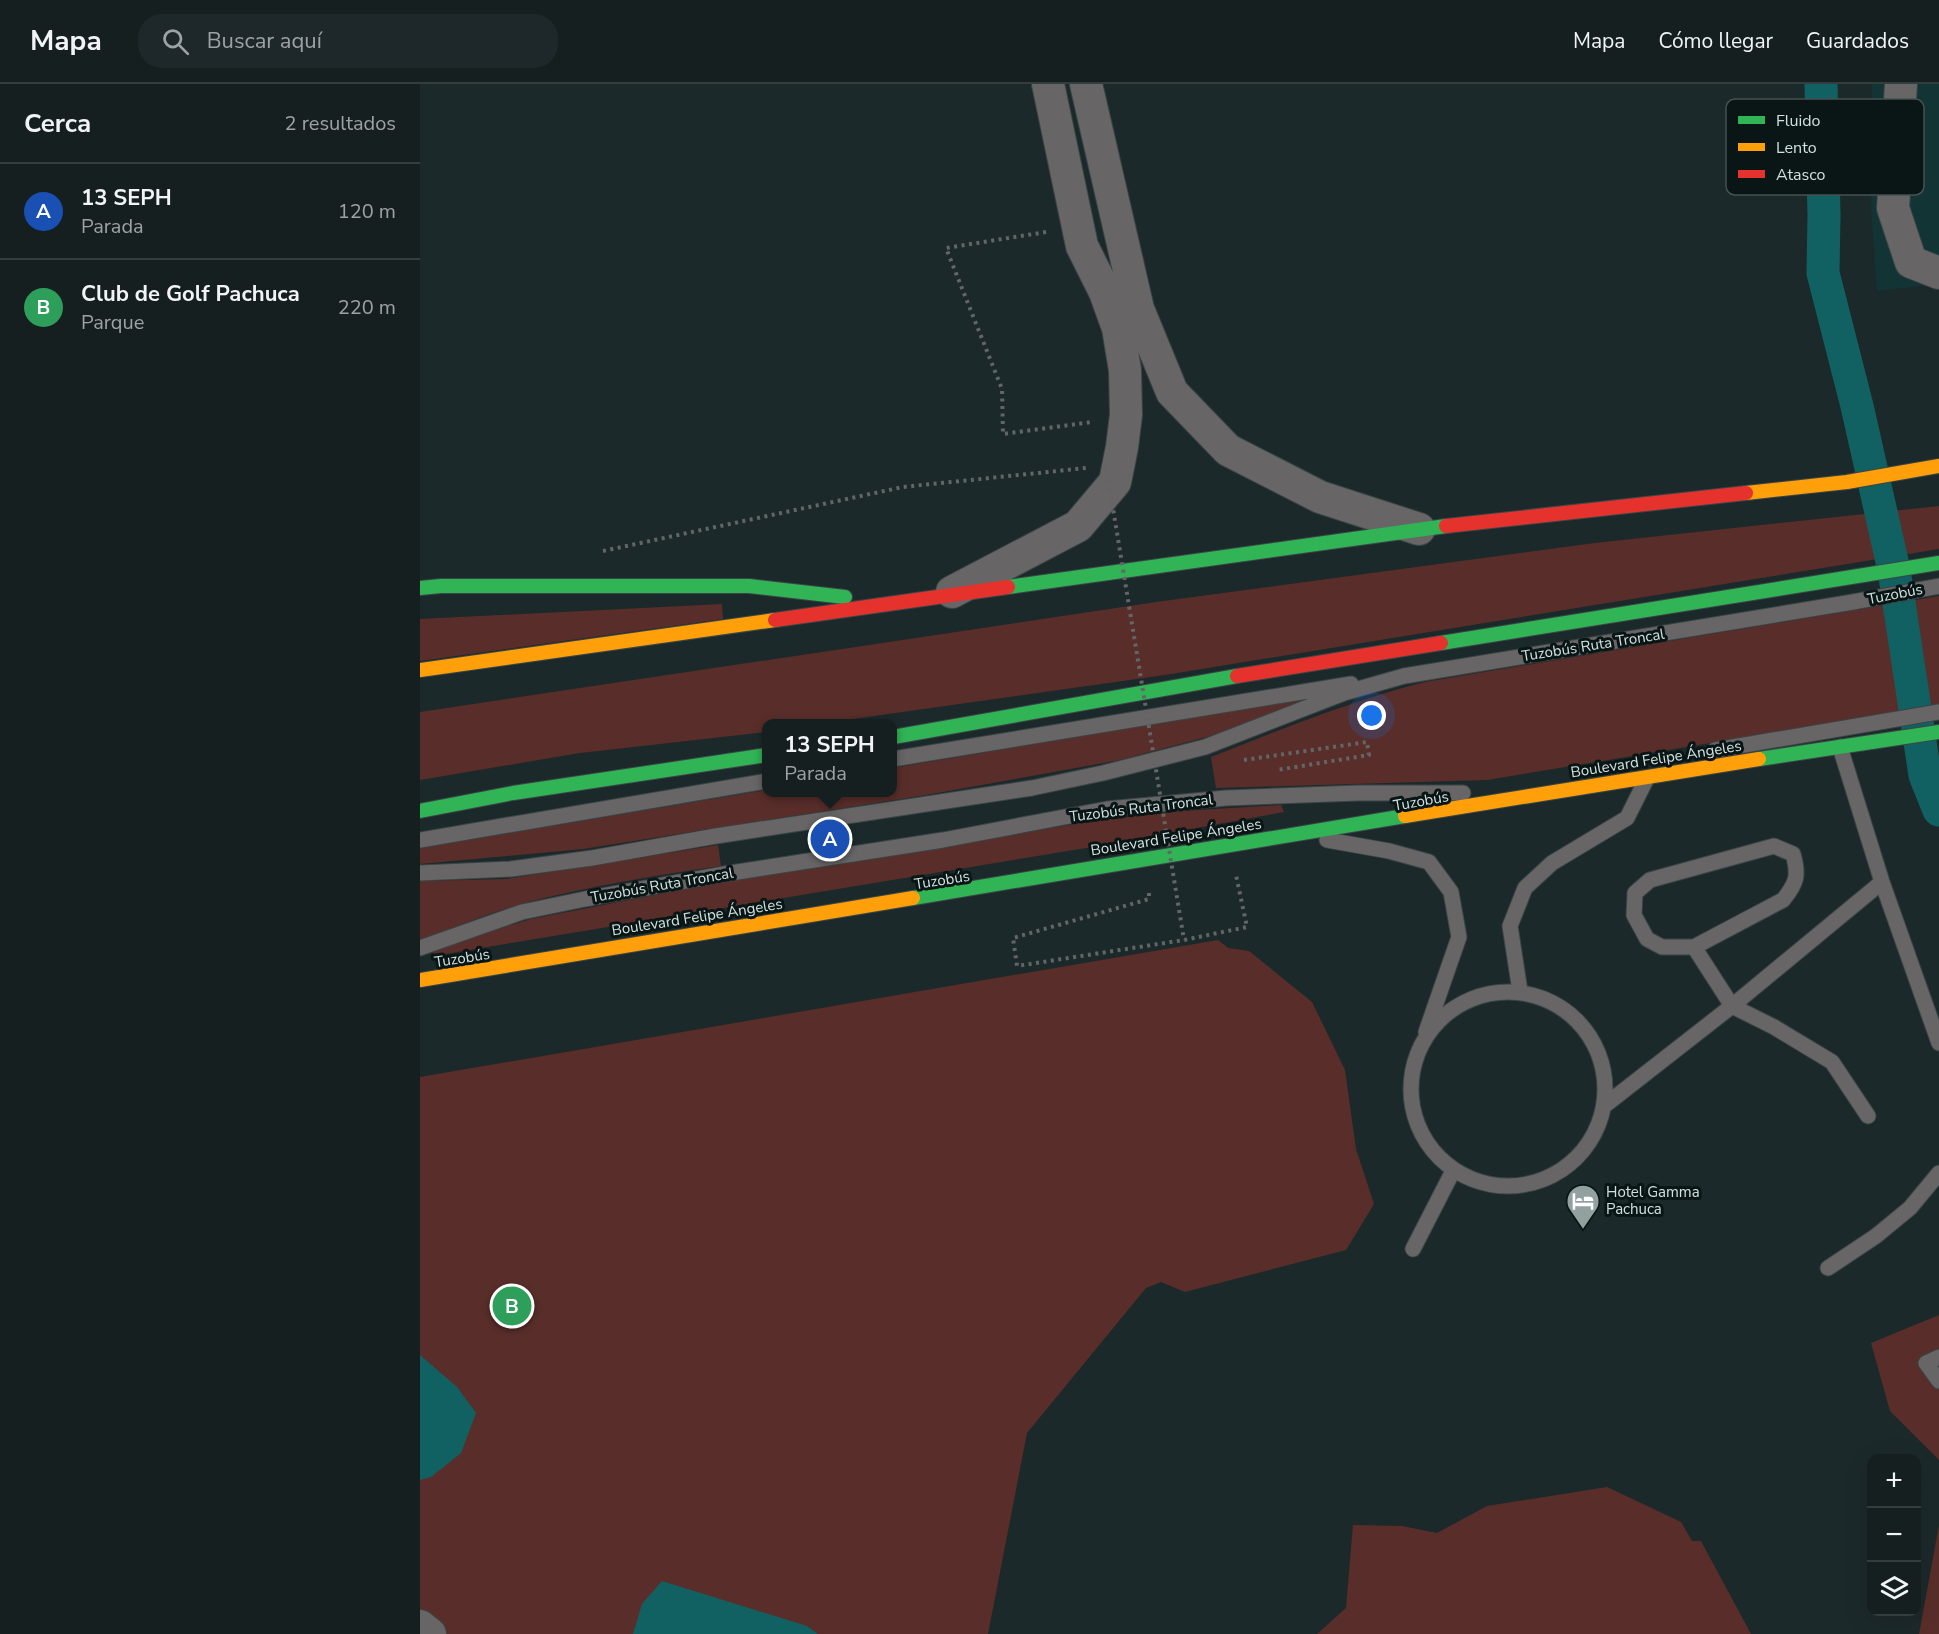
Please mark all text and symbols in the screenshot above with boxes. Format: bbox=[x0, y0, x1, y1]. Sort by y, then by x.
search box bbox=[138, 14, 558, 68]
text: Mapa bbox=[30, 22, 102, 60]
icon: search bbox=[159, 25, 192, 58]
text: Buscar aquí bbox=[207, 26, 322, 56]
text: Mapa bbox=[1573, 27, 1625, 55]
text: Cómo llegar bbox=[1658, 27, 1773, 55]
text: Guardados bbox=[1806, 27, 1909, 55]
legend bbox=[1726, 99, 1924, 195]
text: Cerca bbox=[24, 106, 91, 141]
text: 2 resultados bbox=[285, 110, 396, 137]
text: Fluido bbox=[1776, 110, 1821, 132]
text: Lento bbox=[1776, 137, 1817, 159]
text: Atasco bbox=[1776, 164, 1825, 186]
text: 13 SEPH bbox=[81, 183, 172, 213]
text: A bbox=[36, 198, 51, 225]
text: 120 m bbox=[338, 198, 396, 225]
text: Parada bbox=[81, 213, 144, 240]
text: Club de Golf Pachuca bbox=[81, 279, 300, 309]
text: B bbox=[37, 294, 50, 321]
text: 220 m bbox=[338, 294, 396, 321]
text: Parque bbox=[81, 309, 144, 336]
street label: Tuzobús bbox=[1866, 579, 1924, 609]
street label: Tuzobús Ruta Troncal bbox=[1520, 624, 1666, 666]
your location bbox=[1357, 701, 1386, 730]
popup bbox=[762, 719, 897, 797]
text: 13 SEPH bbox=[784, 730, 875, 760]
street label: Boulevard Felipe Ángeles bbox=[1569, 736, 1743, 782]
text: Parada bbox=[784, 760, 847, 787]
street label: Tuzobús bbox=[1392, 786, 1450, 816]
street label: Tuzobús Ruta Troncal bbox=[1068, 789, 1214, 827]
street label: Boulevard Felipe Ángeles bbox=[1089, 814, 1263, 860]
pin: A bbox=[810, 816, 850, 861]
street label: Tuzobús Ruta Troncal bbox=[589, 863, 735, 907]
street label: Tuzobús bbox=[913, 866, 971, 894]
street label: Boulevard Felipe Ángeles bbox=[610, 894, 784, 940]
street label: Tuzobús bbox=[433, 944, 491, 972]
place label: Hotel Gamma Pachuca bbox=[1606, 1182, 1700, 1219]
hotel icon: Hotel Gamma Pachuca bbox=[1565, 1183, 1601, 1230]
pin: B bbox=[492, 1284, 532, 1328]
map controls bbox=[1867, 1454, 1921, 1616]
button: + bbox=[1867, 1454, 1921, 1508]
button: − bbox=[1867, 1508, 1921, 1562]
button: layers bbox=[1867, 1562, 1921, 1616]

